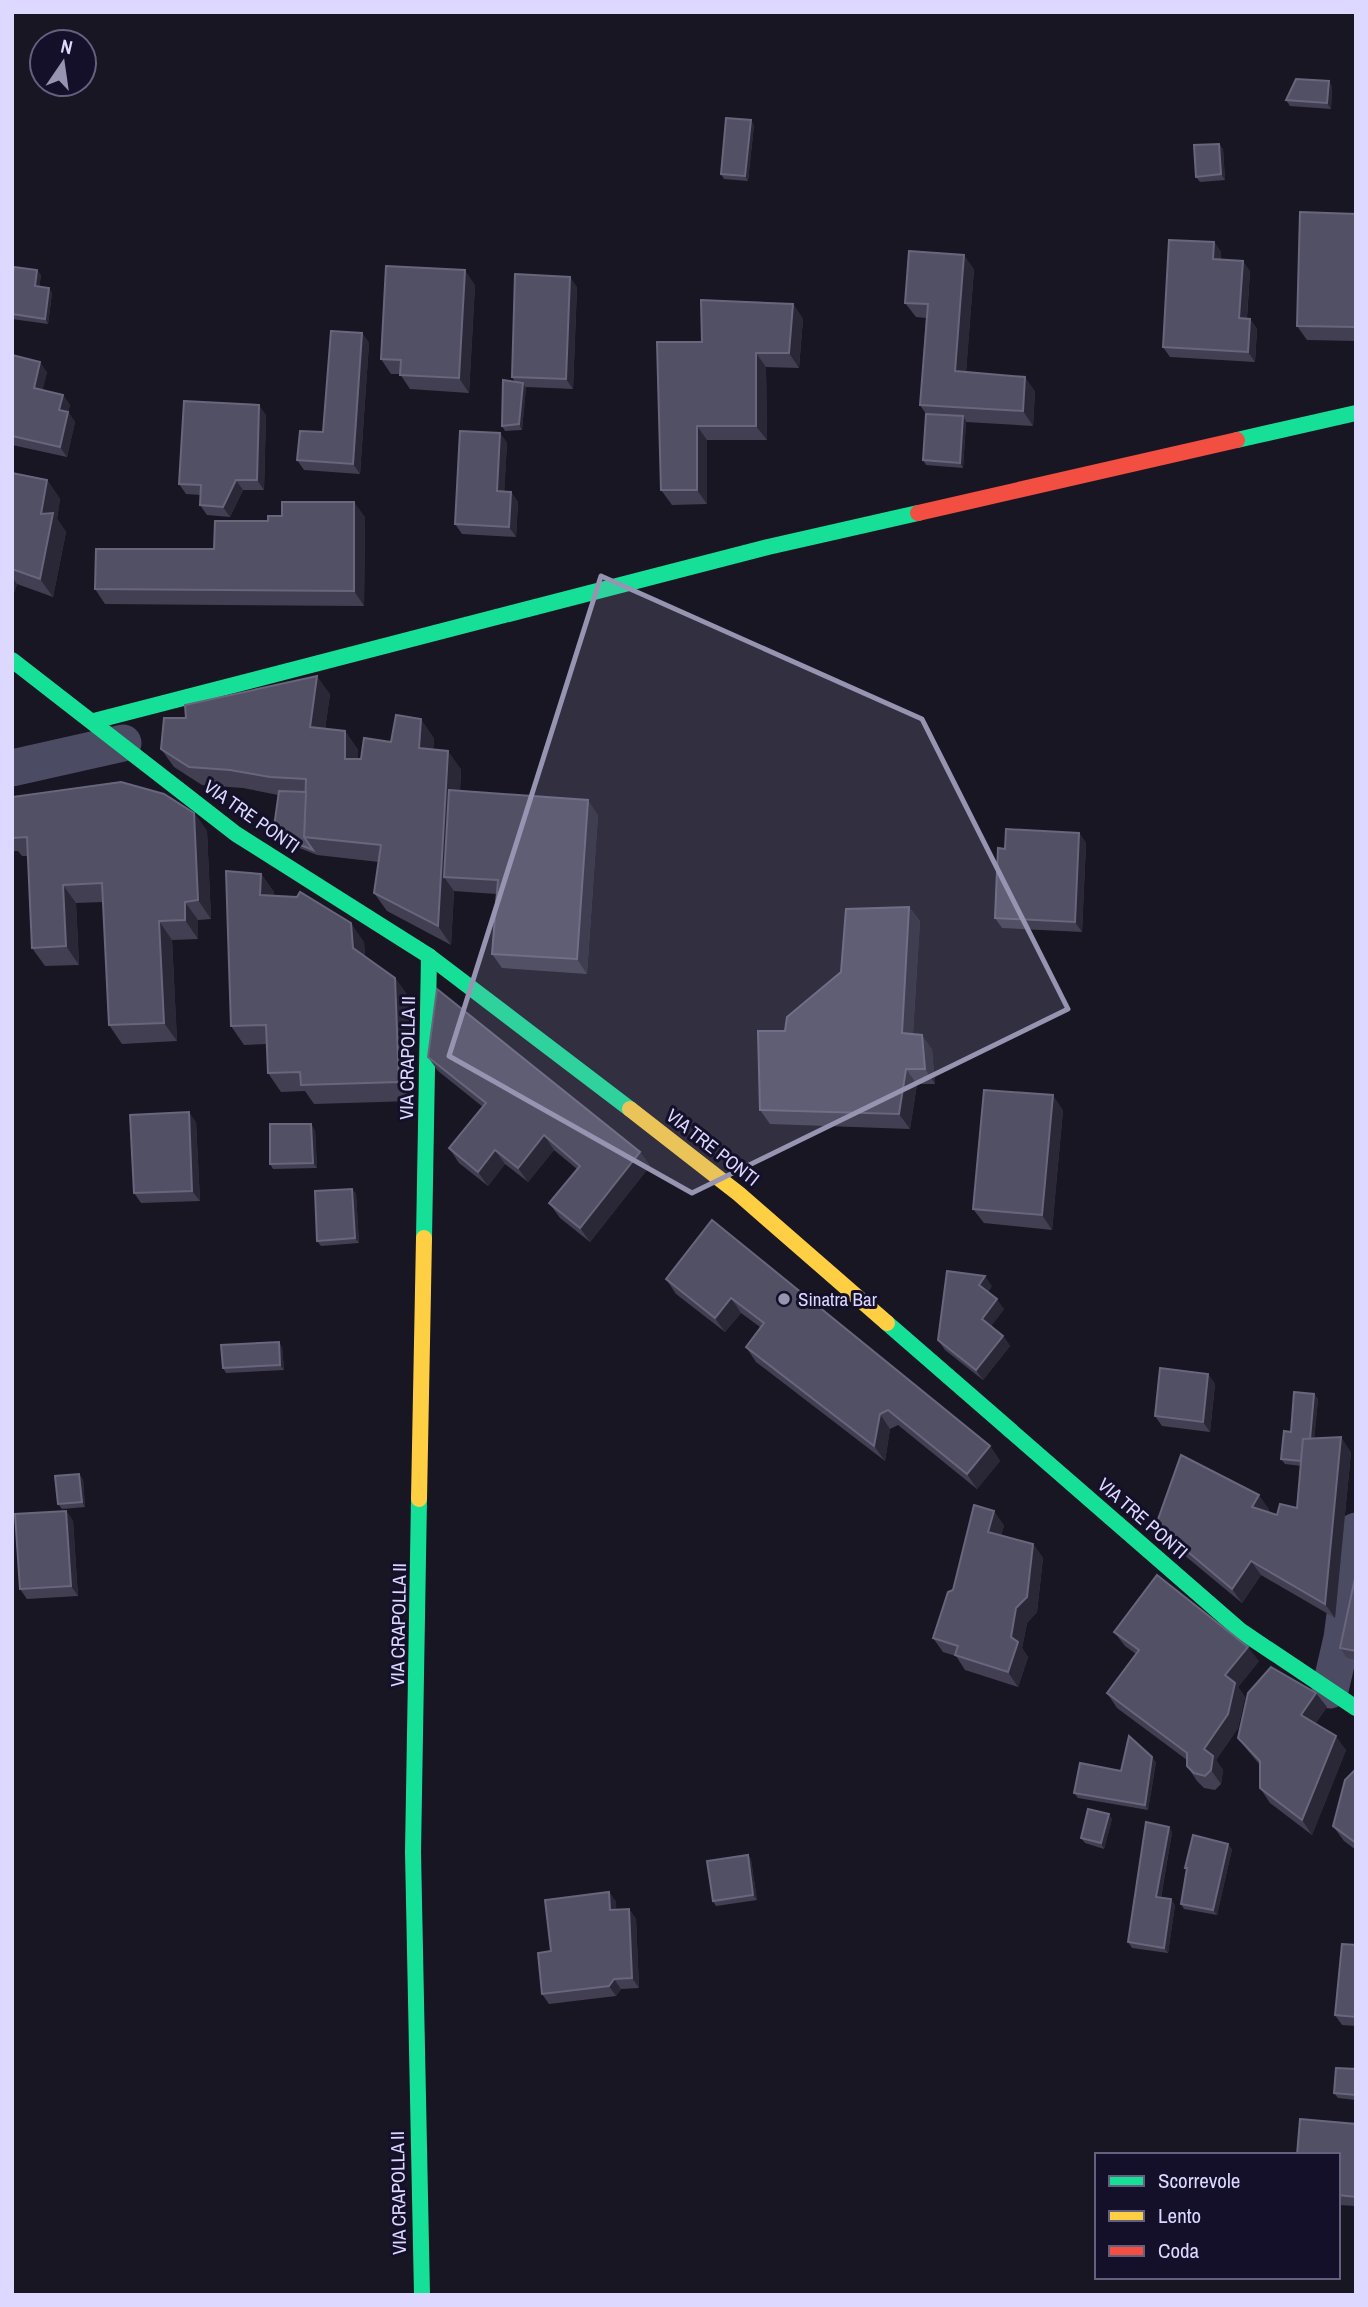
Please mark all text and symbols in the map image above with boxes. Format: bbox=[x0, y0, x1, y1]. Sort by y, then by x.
north arrow bbox=[28, 28, 98, 98]
text: N bbox=[58, 33, 75, 60]
street label: VIA TRE PONTI bbox=[199, 773, 305, 859]
street label: VIA CRAPOLLA II bbox=[393, 996, 421, 1120]
street label: VIA TRE PONTI bbox=[661, 1102, 765, 1192]
place label: Sinatra Bar bbox=[798, 1286, 878, 1312]
marker: Sinatra Bar bbox=[776, 1291, 792, 1307]
street label: VIA TRE PONTI bbox=[1092, 1472, 1194, 1564]
street label: VIA CRAPOLLA II bbox=[384, 1563, 412, 1687]
street label: VIA CRAPOLLA II bbox=[384, 2131, 412, 2255]
legend bbox=[1095, 2153, 1340, 2279]
text: Scorrevole bbox=[1158, 2166, 1240, 2195]
text: Lento bbox=[1158, 2201, 1201, 2230]
text: Coda bbox=[1158, 2236, 1200, 2265]

